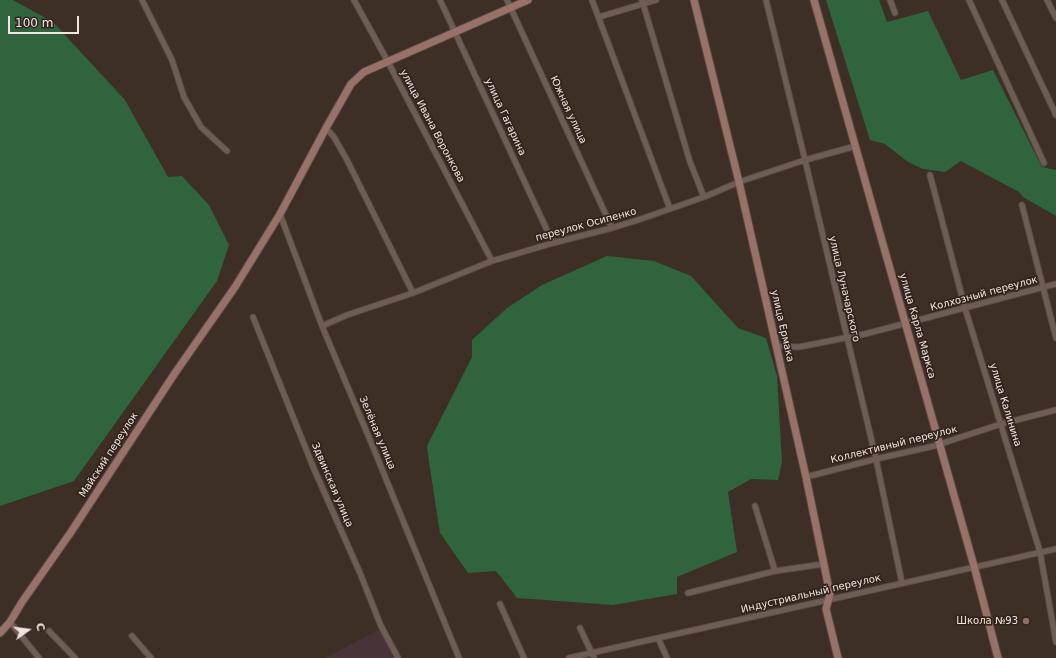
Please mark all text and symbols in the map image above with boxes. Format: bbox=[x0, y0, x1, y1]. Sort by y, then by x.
scale bar bbox=[10, 8, 81, 34]
text: 100 m bbox=[15, 16, 53, 30]
street label: улица Ивана Воронкова bbox=[397, 67, 467, 185]
street label: Южная улица bbox=[547, 74, 589, 146]
street label: улица Гагарина bbox=[482, 76, 528, 158]
street label: переулок Осипенко bbox=[534, 206, 638, 244]
street label: улица Луначарского bbox=[826, 235, 862, 343]
street label: улица Карла Маркса bbox=[896, 272, 938, 380]
street label: Колхозный переулок bbox=[929, 274, 1039, 314]
street label: улица Ермака bbox=[768, 289, 796, 363]
street label: улица Калинина bbox=[987, 362, 1023, 448]
street label: Зелёная улица bbox=[356, 394, 398, 472]
street label: Майский переулок bbox=[77, 410, 141, 500]
street label: Коллективный переулок bbox=[829, 423, 959, 467]
street label: Здвинская улица bbox=[309, 441, 355, 529]
street label: Индустриальный переулок bbox=[740, 572, 882, 616]
north arrow bbox=[8, 610, 48, 650]
place label: Школа №93 bbox=[956, 615, 1018, 627]
marker: Школа №93 bbox=[1021, 616, 1031, 626]
text: С bbox=[33, 621, 47, 632]

